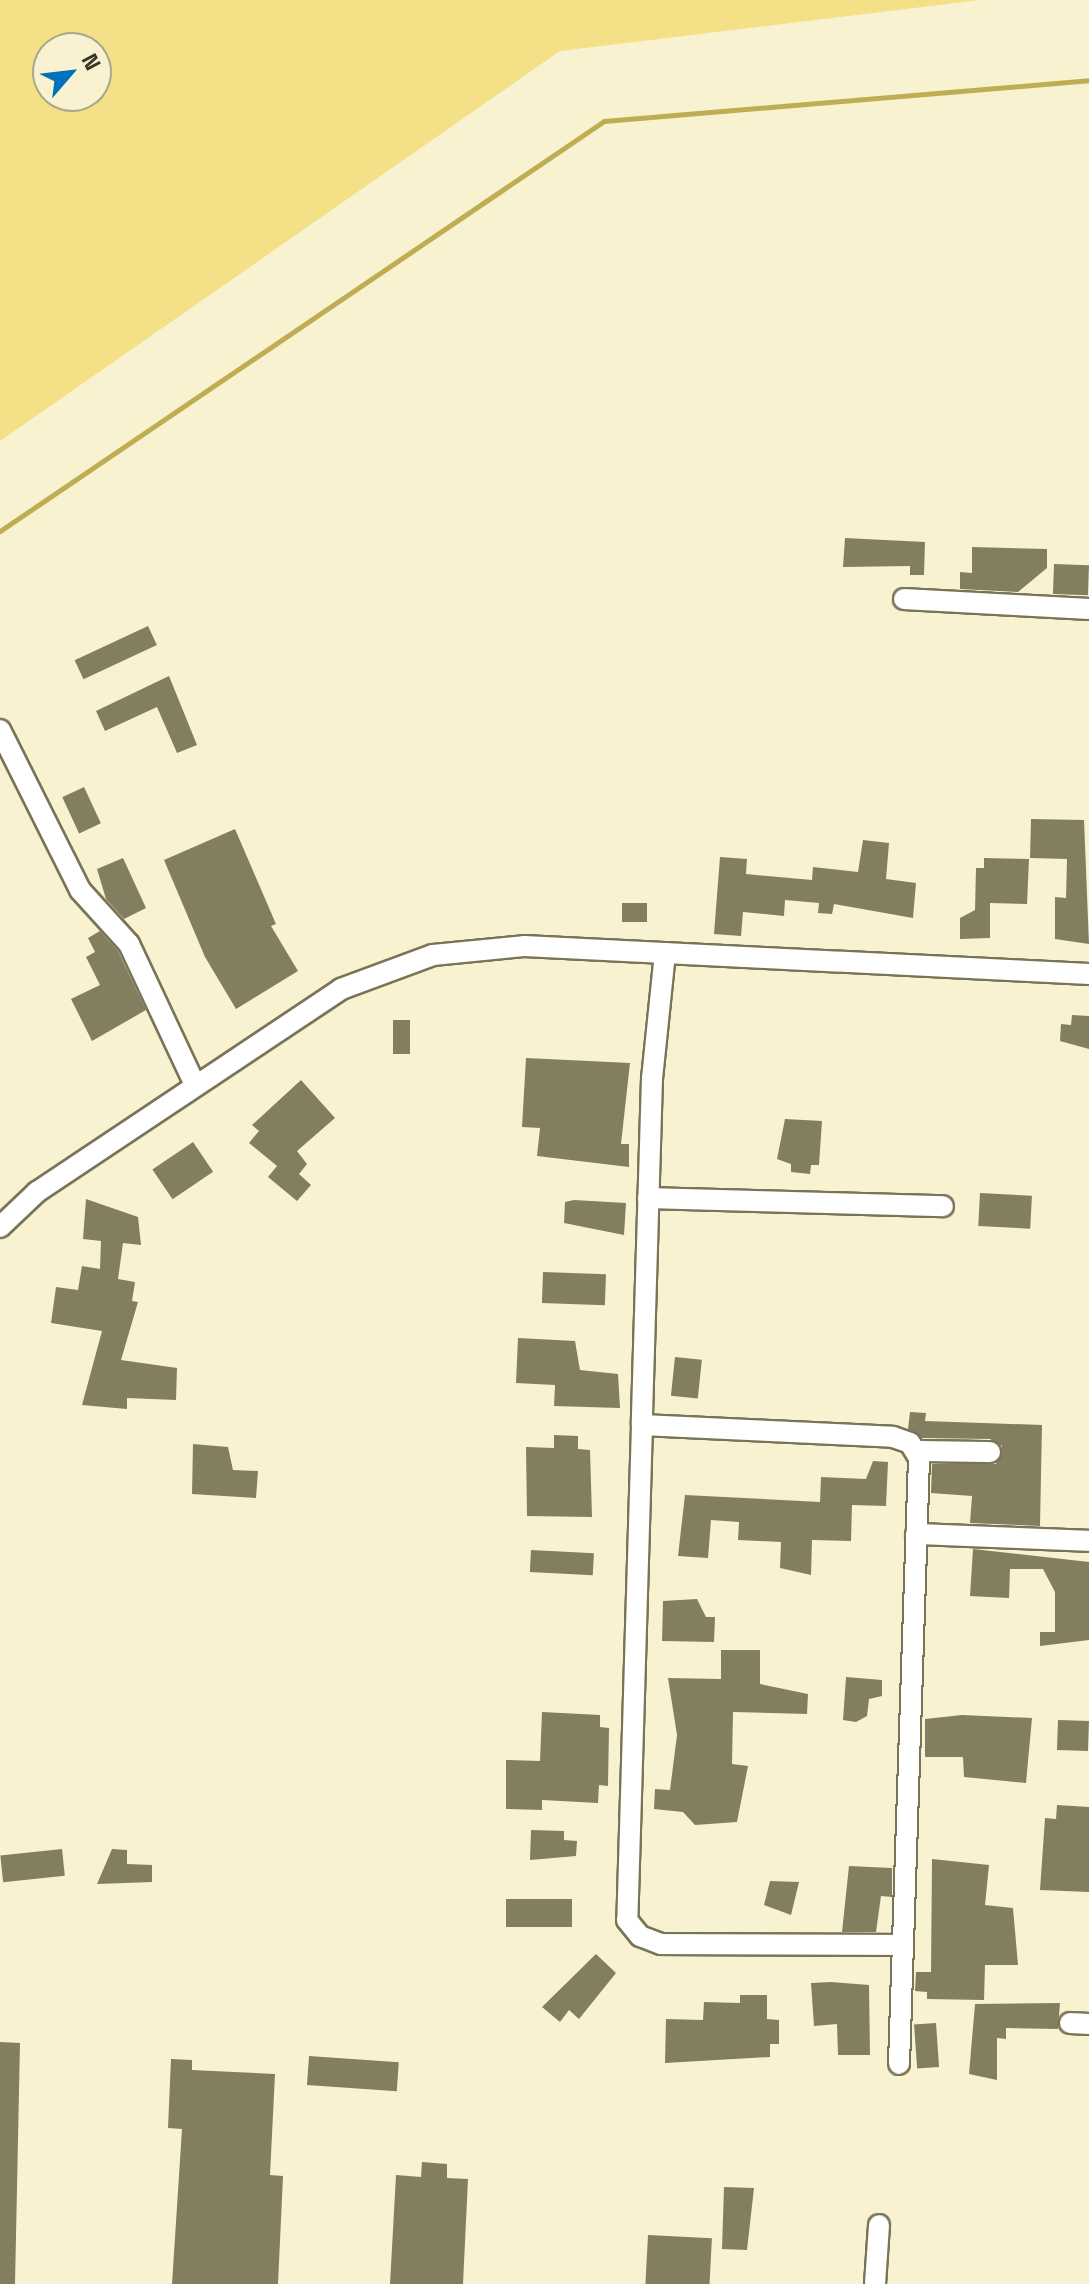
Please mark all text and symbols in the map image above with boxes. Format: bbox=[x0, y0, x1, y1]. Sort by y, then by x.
north arrow bbox=[32, 32, 112, 112]
text: N bbox=[76, 49, 107, 75]

